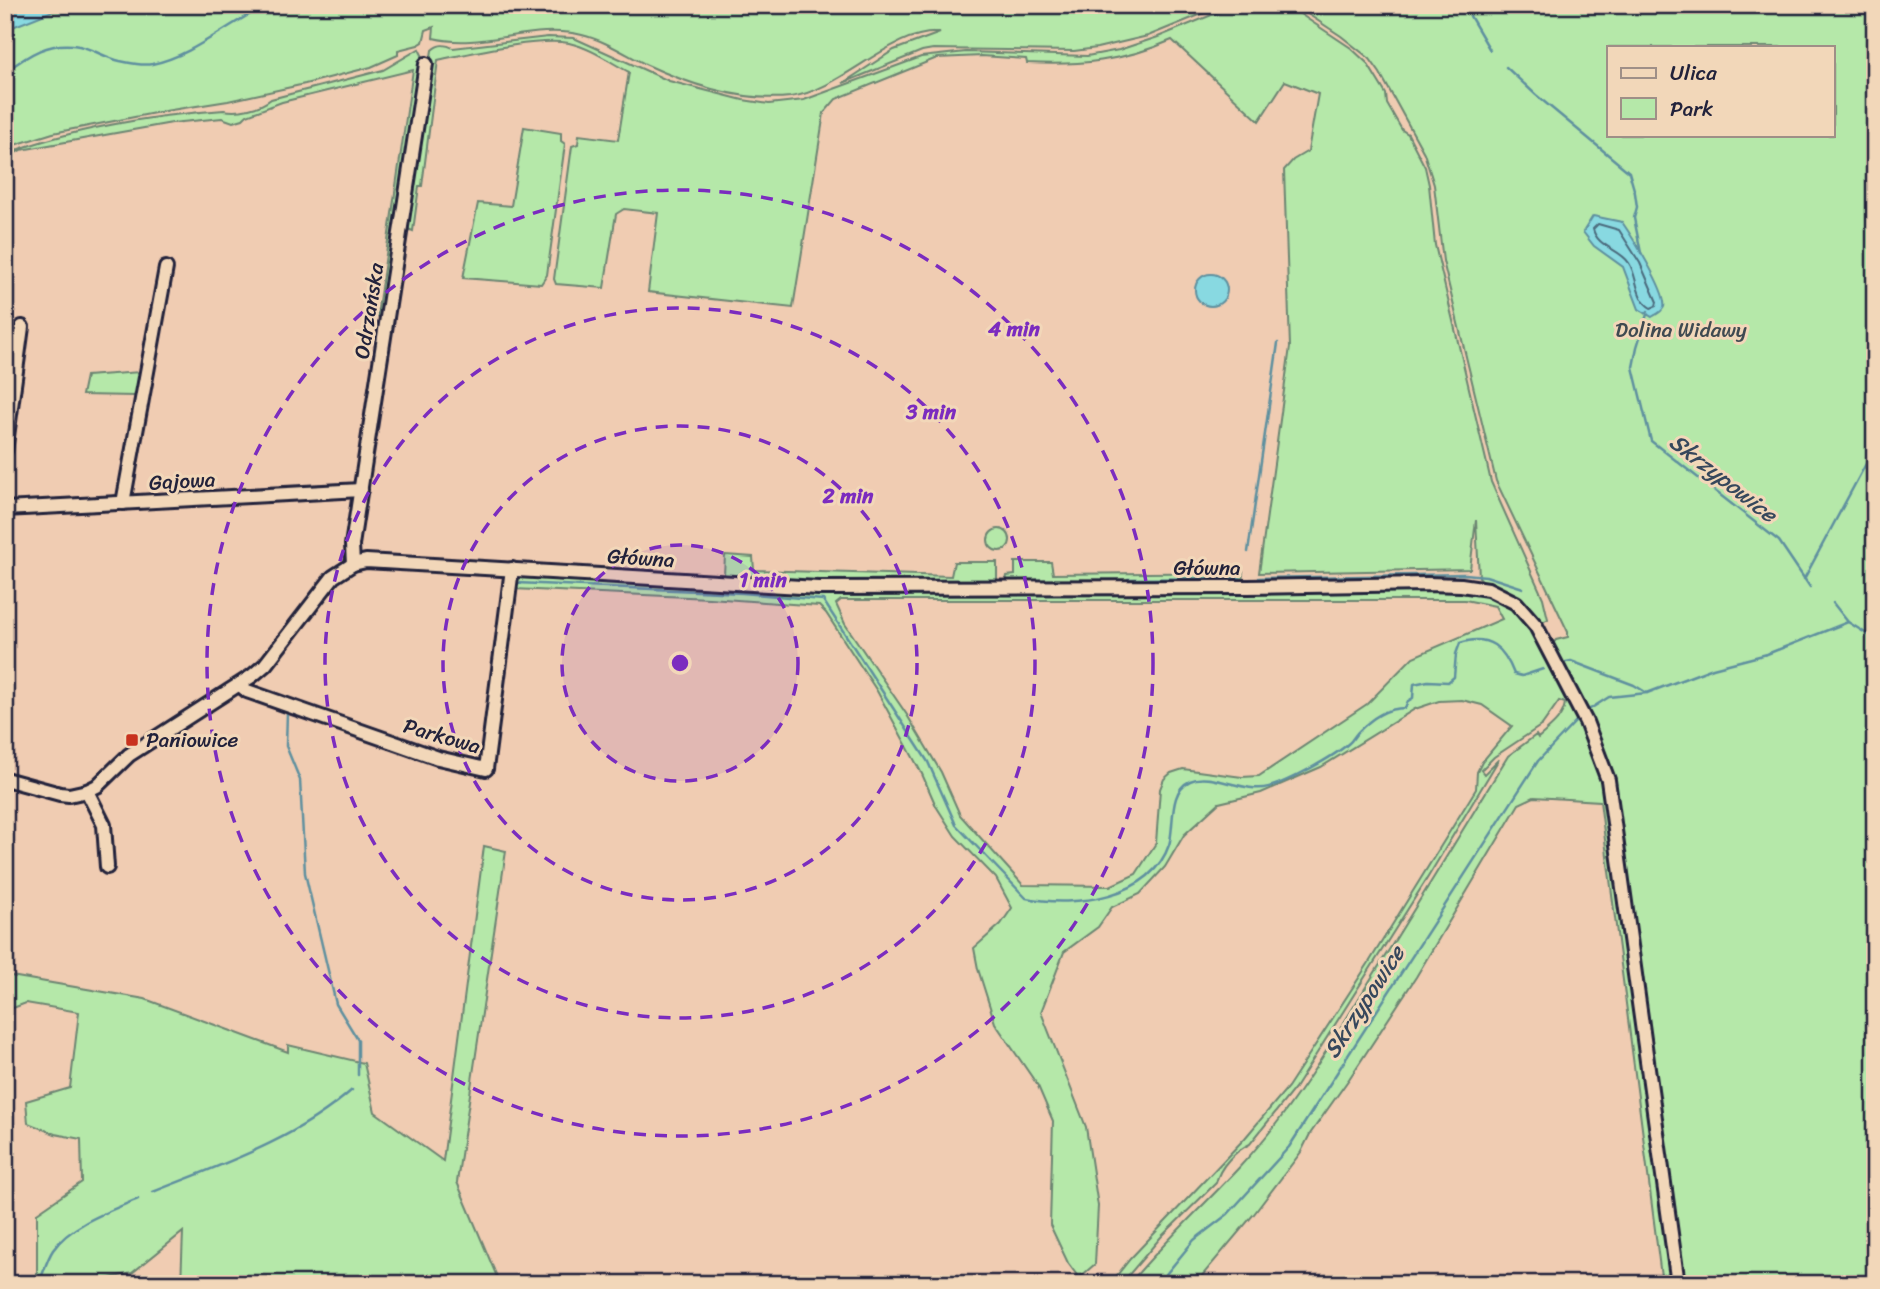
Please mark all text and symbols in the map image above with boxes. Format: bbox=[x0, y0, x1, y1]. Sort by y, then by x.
legend bbox=[1607, 46, 1834, 136]
text: Ulica bbox=[1670, 54, 1717, 92]
text: Park bbox=[1670, 90, 1713, 128]
street label: Odrzańska bbox=[343, 260, 395, 362]
text: 4 min bbox=[987, 310, 1041, 348]
park label: Dolina Widawy bbox=[1615, 311, 1747, 349]
text: 3 min bbox=[905, 393, 957, 431]
water label: Skrzypowice bbox=[1660, 423, 1787, 535]
street label: Gajowa bbox=[148, 460, 216, 502]
text: 2 min bbox=[822, 477, 874, 515]
street label: Główna bbox=[606, 537, 676, 579]
street label: Główna bbox=[1174, 549, 1241, 587]
text: 1 min bbox=[739, 561, 788, 599]
centre of rings bbox=[668, 651, 692, 675]
street label: Parkowa bbox=[399, 707, 486, 765]
place label: Paniowice bbox=[146, 721, 239, 759]
marker: Paniowice bbox=[124, 732, 140, 748]
water label: Skrzypowice bbox=[1312, 936, 1417, 1067]

